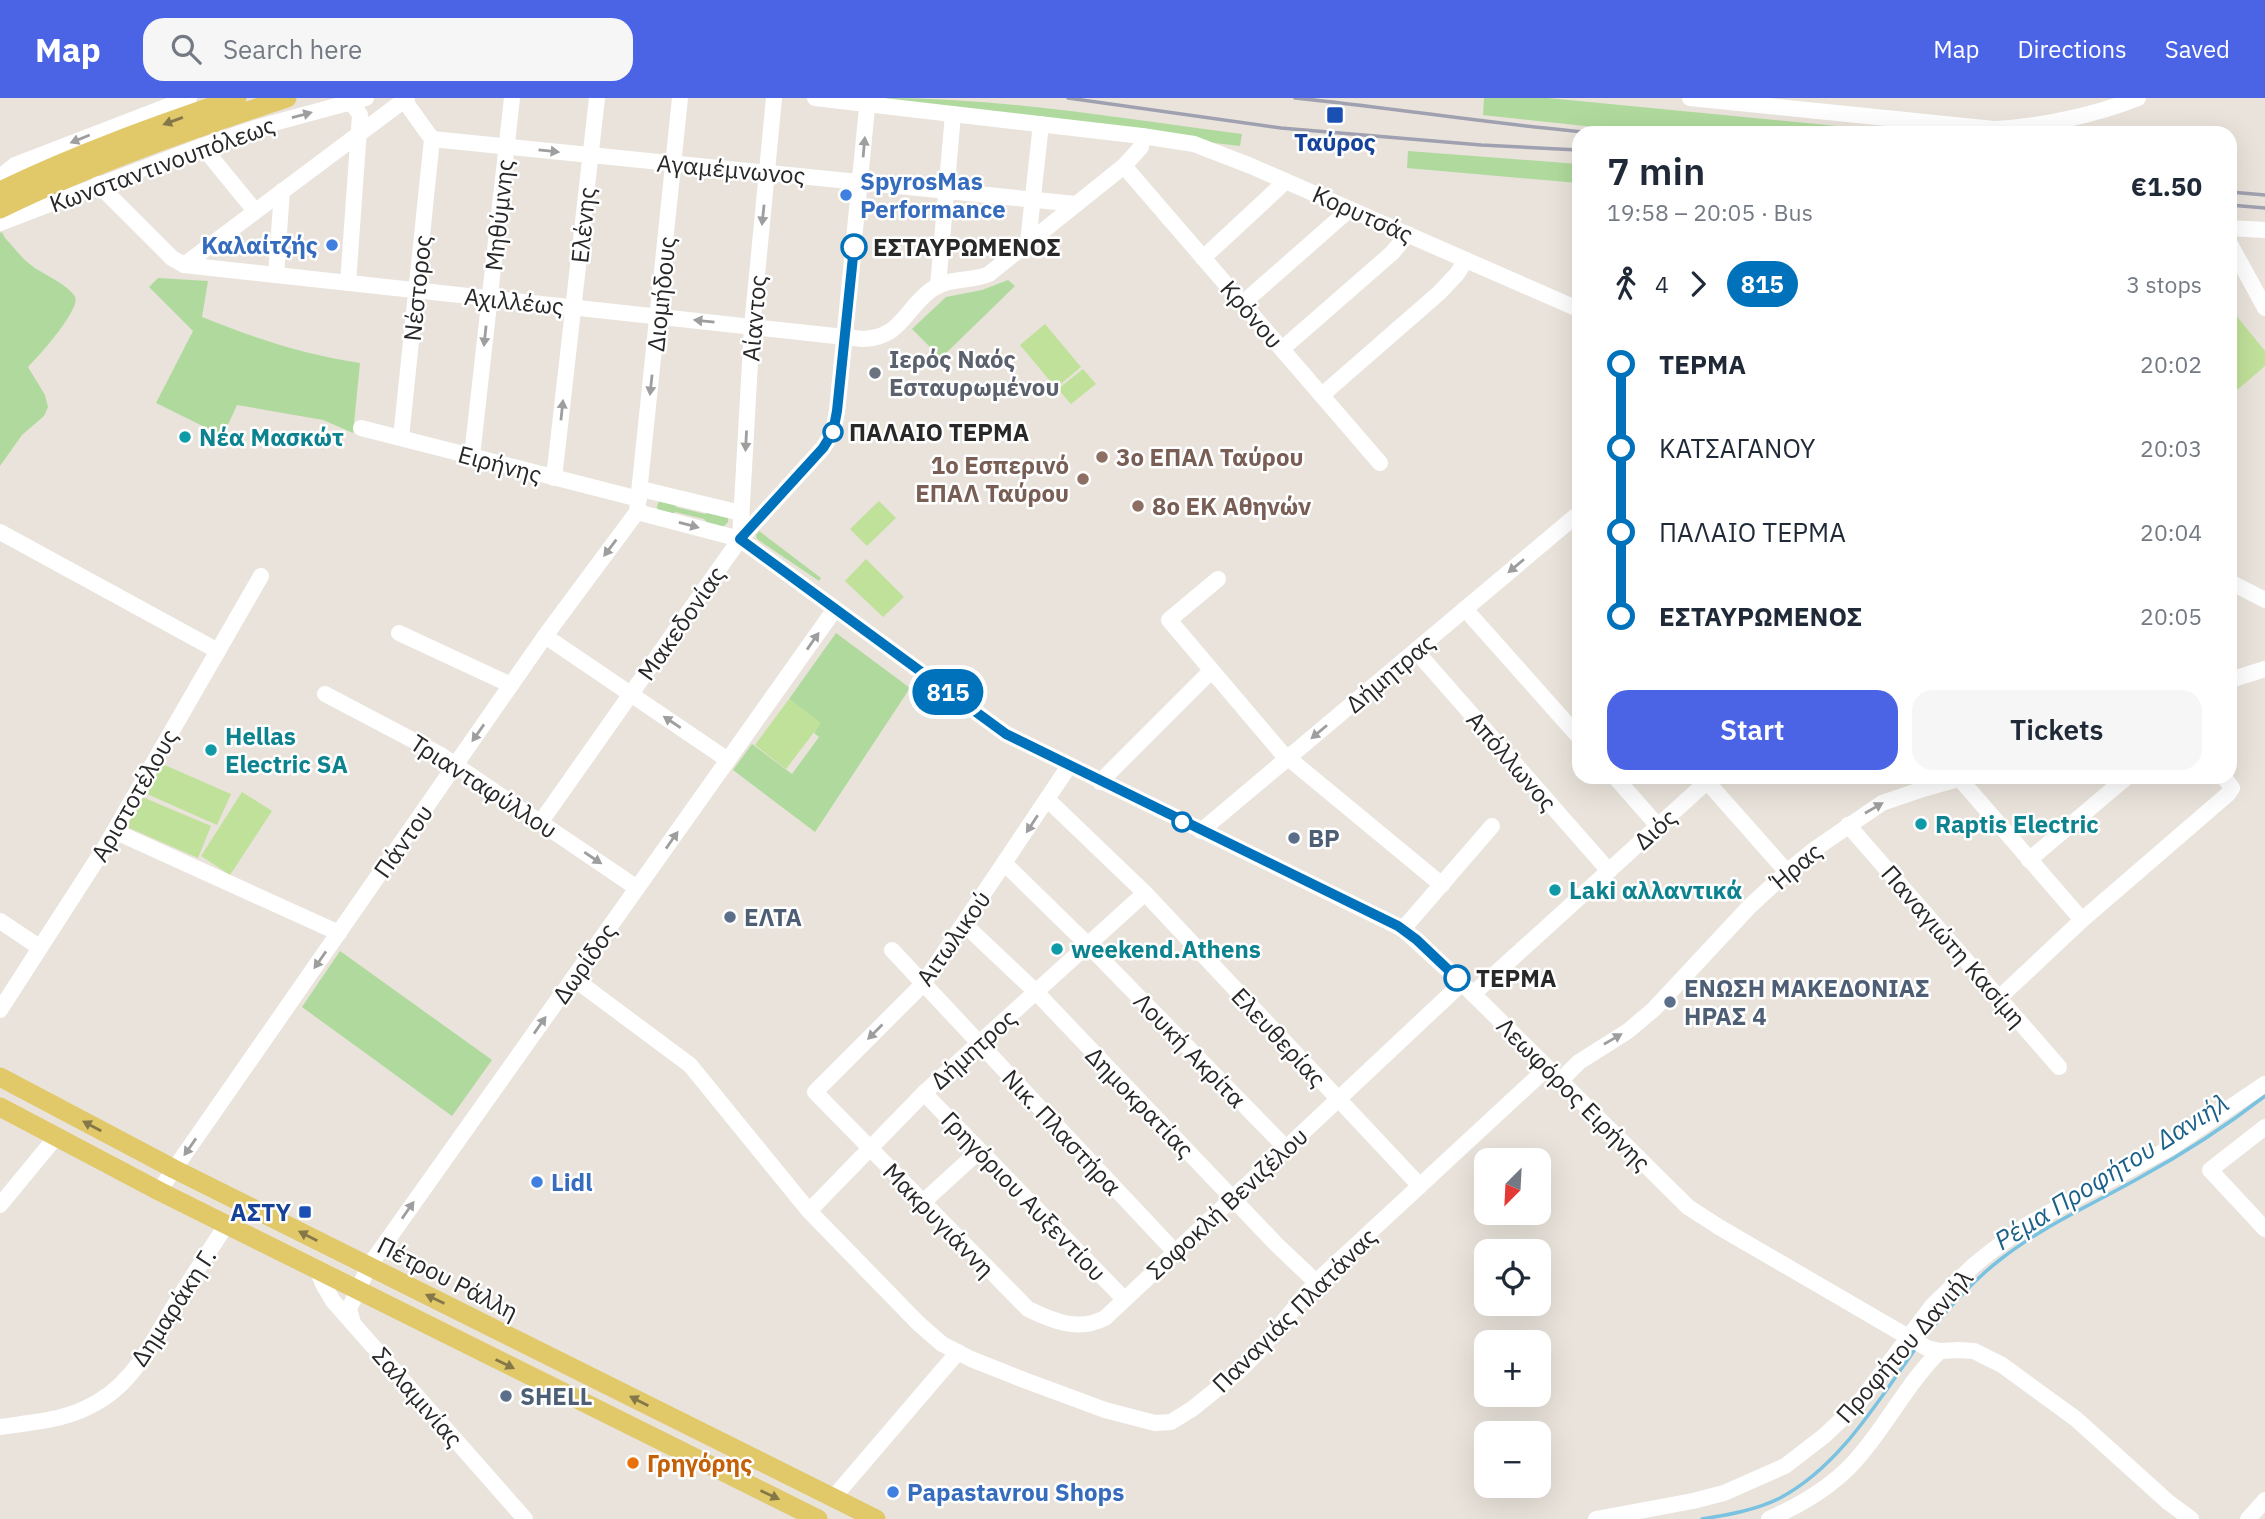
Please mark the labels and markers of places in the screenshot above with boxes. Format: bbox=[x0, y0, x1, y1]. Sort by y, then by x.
marker: Ταύρος bbox=[1325, 105, 1345, 125]
place label: Ταύρος bbox=[1294, 126, 1376, 158]
place label: SpyrosMas Performance bbox=[860, 165, 1006, 225]
marker: SpyrosMas Performance bbox=[838, 187, 854, 203]
place label: Καλαίτζής bbox=[201, 229, 318, 261]
place label: ΕΣΤΑΥΡΩΜΕΝΟΣ bbox=[873, 231, 1061, 263]
marker: ΕΣΤΑΥΡΩΜΕΝΟΣ bbox=[841, 234, 867, 260]
marker: Καλαίτζής bbox=[324, 237, 340, 253]
place label: Ιερός Ναός Εσταυρωμένου bbox=[889, 343, 1059, 403]
marker: Ιερός Ναός Εσταυρωμένου bbox=[867, 365, 883, 381]
place label: ΠΑΛΑΙΟ ΤΕΡΜΑ bbox=[849, 416, 1029, 448]
place label: Νέα Μασκώτ bbox=[199, 421, 344, 453]
marker: ΠΑΛΑΙΟ ΤΕΡΜΑ bbox=[823, 422, 843, 442]
marker: Νέα Μασκώτ bbox=[177, 429, 193, 445]
place label: 3ο ΕΠΑΛ Ταύρου bbox=[1116, 441, 1303, 473]
place label: 1ο Εσπερινό ΕΠΑΛ Ταύρου bbox=[915, 449, 1069, 509]
marker: 3ο ΕΠΑΛ Ταύρου bbox=[1094, 449, 1110, 465]
marker: 1ο Εσπερινό ΕΠΑΛ Ταύρου bbox=[1075, 471, 1091, 487]
place label: 8ο ΕΚ Αθηνών bbox=[1152, 490, 1311, 522]
marker: 8ο ΕΚ Αθηνών bbox=[1130, 498, 1146, 514]
place label: Hellas Electric SA bbox=[225, 720, 348, 780]
marker: Hellas Electric SA bbox=[203, 742, 219, 758]
place label: Raptis Electric bbox=[1935, 808, 2099, 840]
unlabelled marker bbox=[1172, 812, 1192, 832]
marker: Raptis Electric bbox=[1913, 816, 1929, 832]
place label: BP bbox=[1308, 822, 1340, 854]
marker: BP bbox=[1286, 830, 1302, 846]
place label: Laki αλλαντικά bbox=[1569, 874, 1742, 906]
marker: Laki αλλαντικά bbox=[1547, 882, 1563, 898]
place label: ΕΛΤΑ bbox=[744, 901, 802, 933]
marker: ΕΛΤΑ bbox=[722, 909, 738, 925]
place label: weekend.Athens bbox=[1071, 933, 1261, 965]
marker: weekend.Athens bbox=[1049, 941, 1065, 957]
place label: ΤΕΡΜΑ bbox=[1476, 962, 1556, 994]
marker: ΤΕΡΜΑ bbox=[1444, 965, 1470, 991]
place label: ΕΝΩΣΗ ΜΑΚΕΔΟΝΙΑΣ ΗΡΑΣ 4 bbox=[1684, 972, 1930, 1032]
marker: ΕΝΩΣΗ ΜΑΚΕΔΟΝΙΑΣ ΗΡΑΣ 4 bbox=[1662, 994, 1678, 1010]
place label: Lidl bbox=[551, 1166, 592, 1198]
marker: Lidl bbox=[529, 1174, 545, 1190]
place label: ΑΣΤΥ bbox=[230, 1196, 291, 1228]
marker: ΑΣΤΥ bbox=[297, 1204, 313, 1220]
place label: SHELL bbox=[520, 1380, 592, 1412]
marker: SHELL bbox=[498, 1388, 514, 1404]
place label: Γρηγόρης bbox=[647, 1447, 752, 1479]
marker: Γρηγόρης bbox=[625, 1455, 641, 1471]
place label: Papastavrou Shops bbox=[907, 1476, 1124, 1508]
marker: Papastavrou Shops bbox=[885, 1484, 901, 1500]

